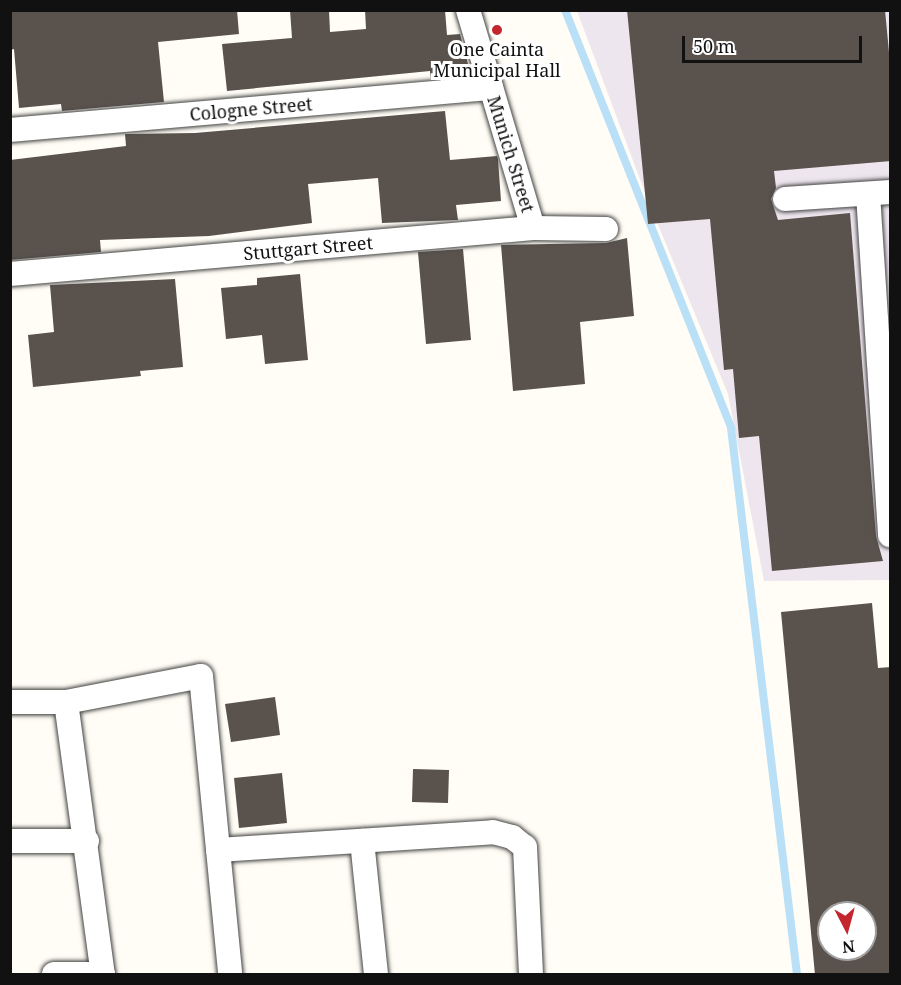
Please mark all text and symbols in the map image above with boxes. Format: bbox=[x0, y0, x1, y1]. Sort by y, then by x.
marker: One Cainta Municipal Hall bbox=[490, 23, 504, 37]
scale bar bbox=[685, 24, 865, 62]
text: 50 m bbox=[693, 34, 735, 58]
place label: One Cainta Municipal Hall bbox=[433, 39, 561, 82]
street label: Cologne Street bbox=[189, 93, 313, 125]
street label: Munich Street bbox=[483, 93, 539, 215]
street label: Stuttgart Street bbox=[242, 232, 374, 264]
north arrow bbox=[817, 901, 877, 961]
text: N bbox=[841, 935, 856, 959]

